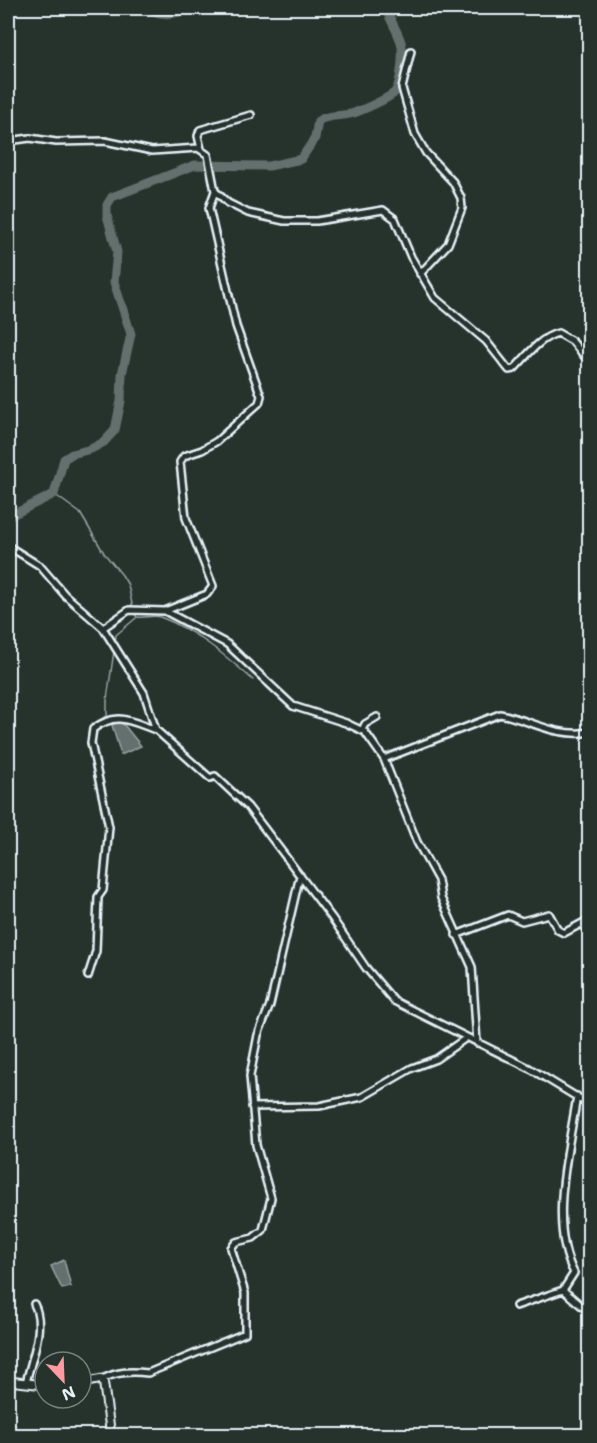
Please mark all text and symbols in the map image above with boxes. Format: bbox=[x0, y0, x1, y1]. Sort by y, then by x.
north arrow bbox=[33, 1350, 93, 1410]
text: N bbox=[59, 1381, 79, 1405]

